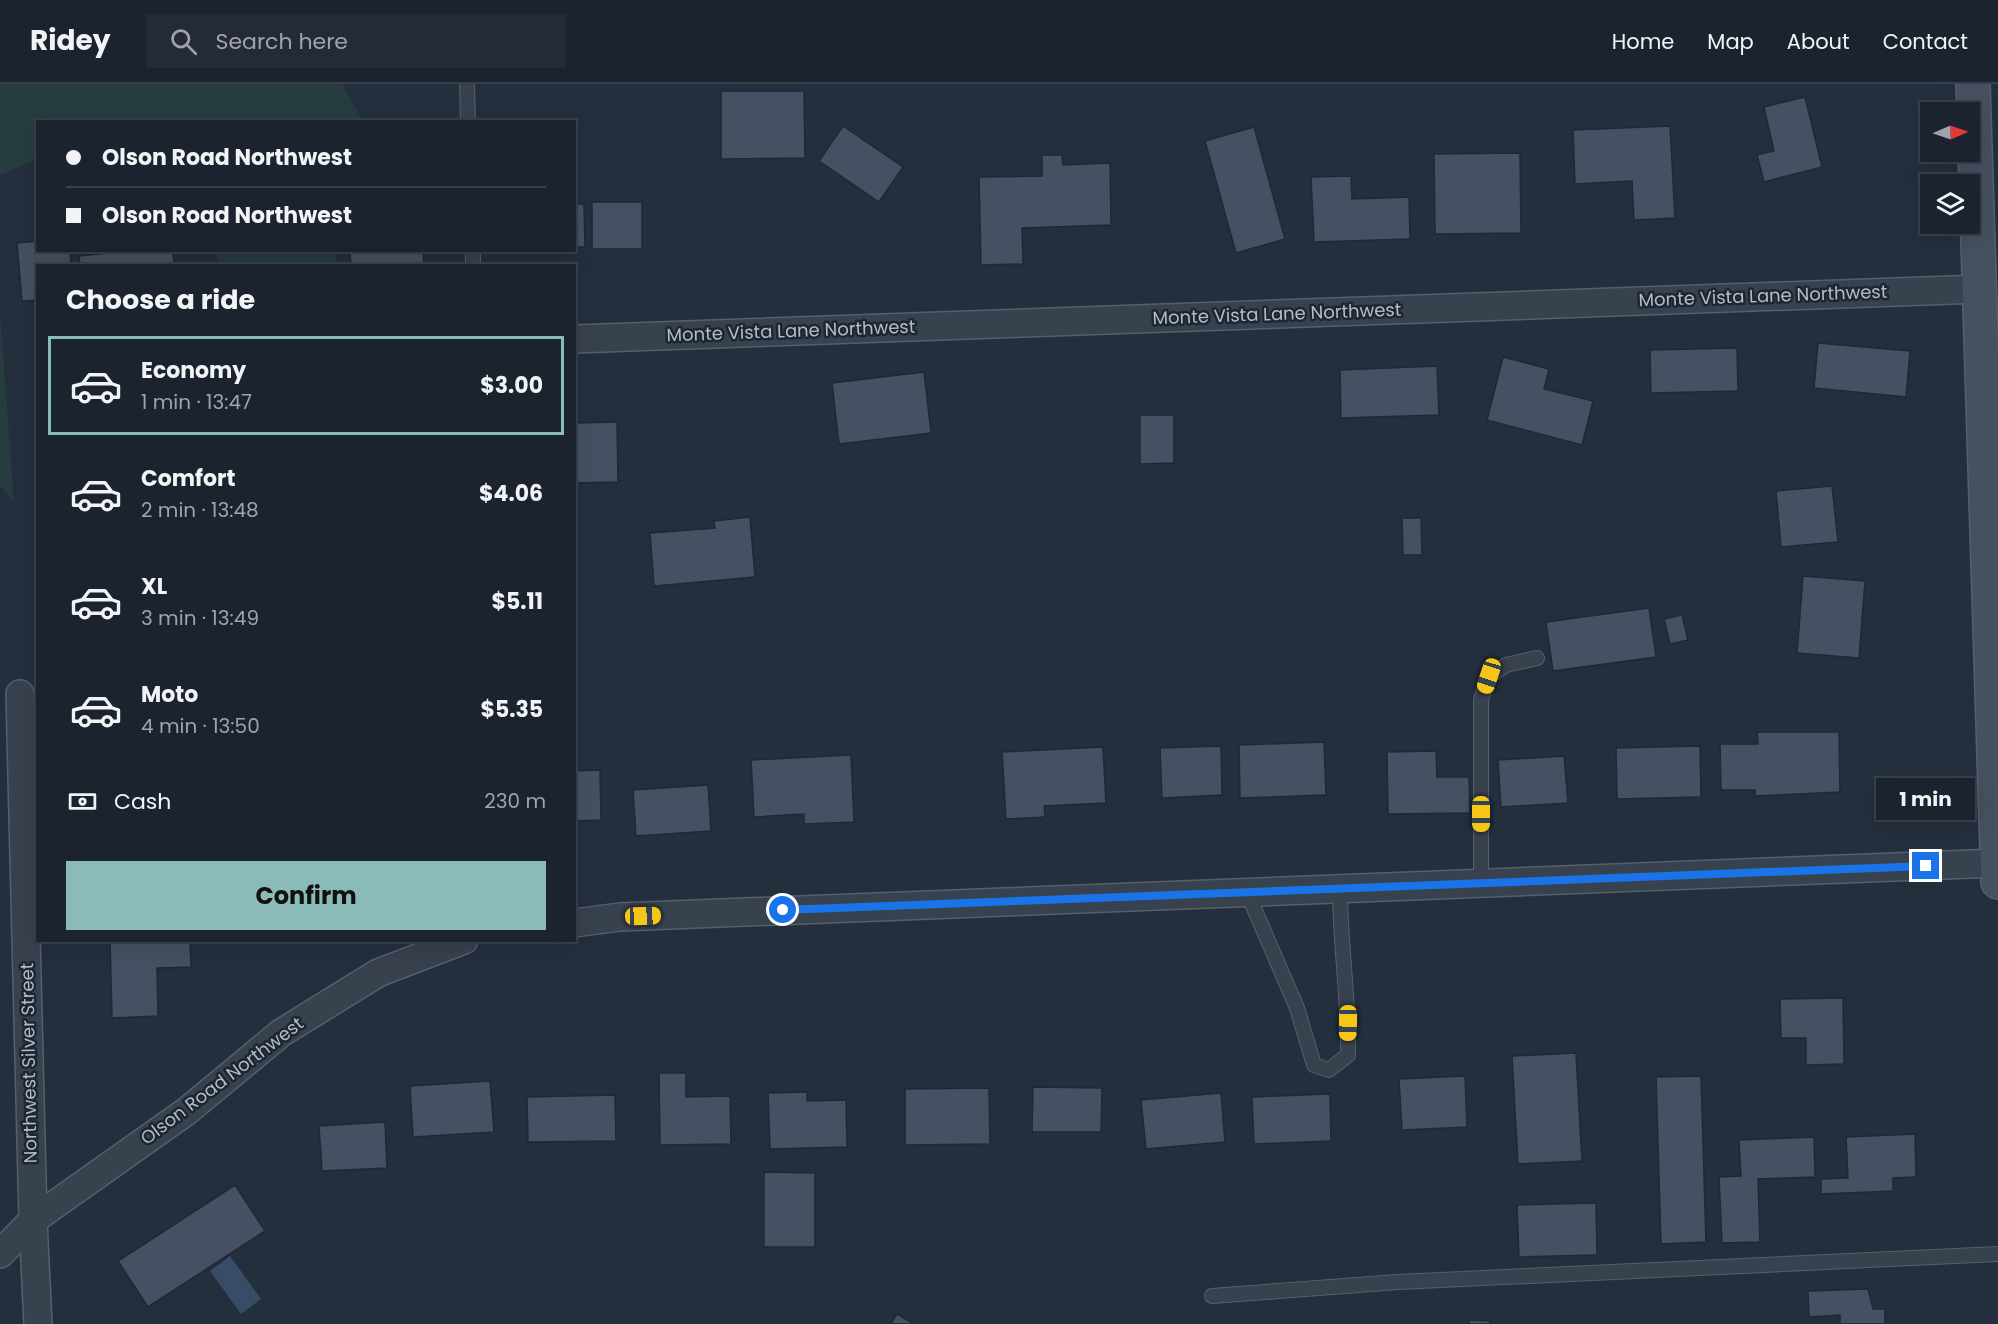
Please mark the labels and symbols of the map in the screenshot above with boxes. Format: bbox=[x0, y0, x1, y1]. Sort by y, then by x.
north arrow bbox=[1920, 102, 1980, 162]
street label: Monte Vista Lane Northwest bbox=[1638, 279, 1888, 312]
street label: Monte Vista Lane Northwest bbox=[1152, 297, 1402, 330]
street label: Monte Vista Lane Northwest bbox=[666, 314, 916, 347]
car bbox=[1475, 656, 1503, 696]
callout: 1 min bbox=[1876, 779, 1976, 821]
car bbox=[1472, 796, 1490, 832]
route end bbox=[1912, 852, 1939, 879]
route start bbox=[769, 896, 796, 923]
car bbox=[625, 906, 661, 926]
street label: Northwest Silver Street bbox=[14, 963, 43, 1163]
car bbox=[1339, 1005, 1357, 1041]
street label: Olson Road Northwest bbox=[135, 1011, 308, 1150]

